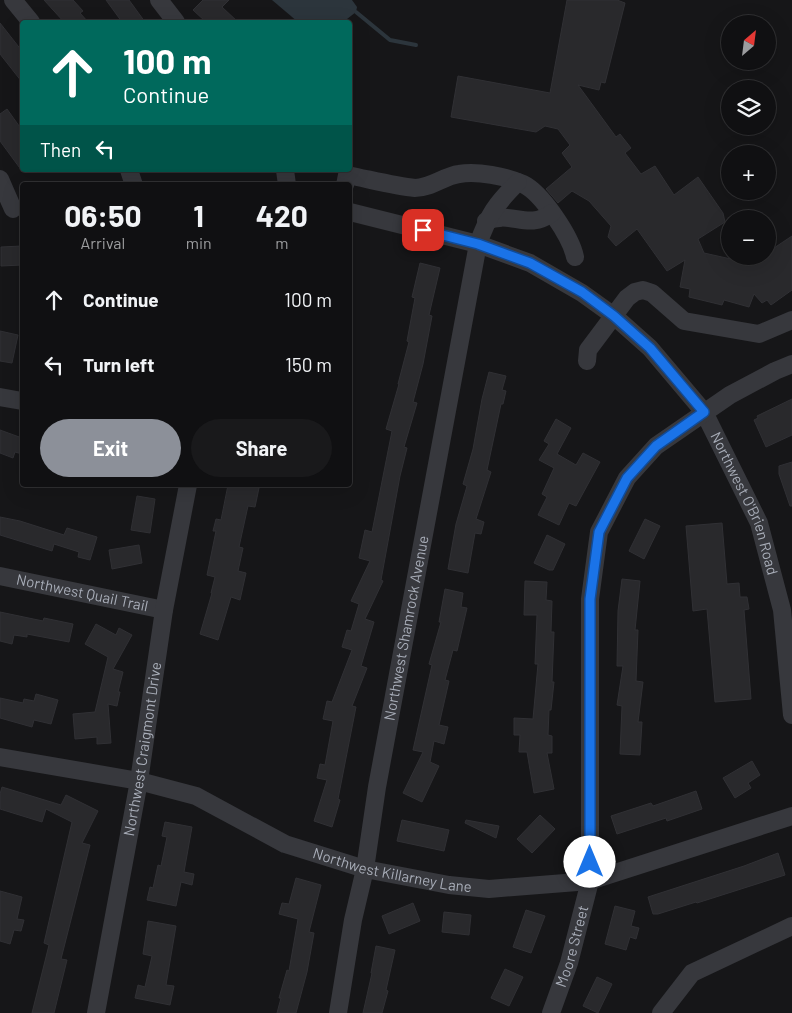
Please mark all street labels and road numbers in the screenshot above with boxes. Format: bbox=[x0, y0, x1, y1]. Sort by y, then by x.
street label: Northwest O'Brien Road bbox=[707, 429, 782, 577]
street label: Northwest Shamrock Avenue bbox=[380, 534, 432, 722]
street label: Northwest Quail Trail bbox=[15, 570, 150, 615]
street label: Northwest Craigmont Drive bbox=[119, 661, 164, 838]
street label: Northwest Killarney Lane bbox=[311, 843, 473, 895]
street label: Moore Street bbox=[551, 903, 591, 990]

